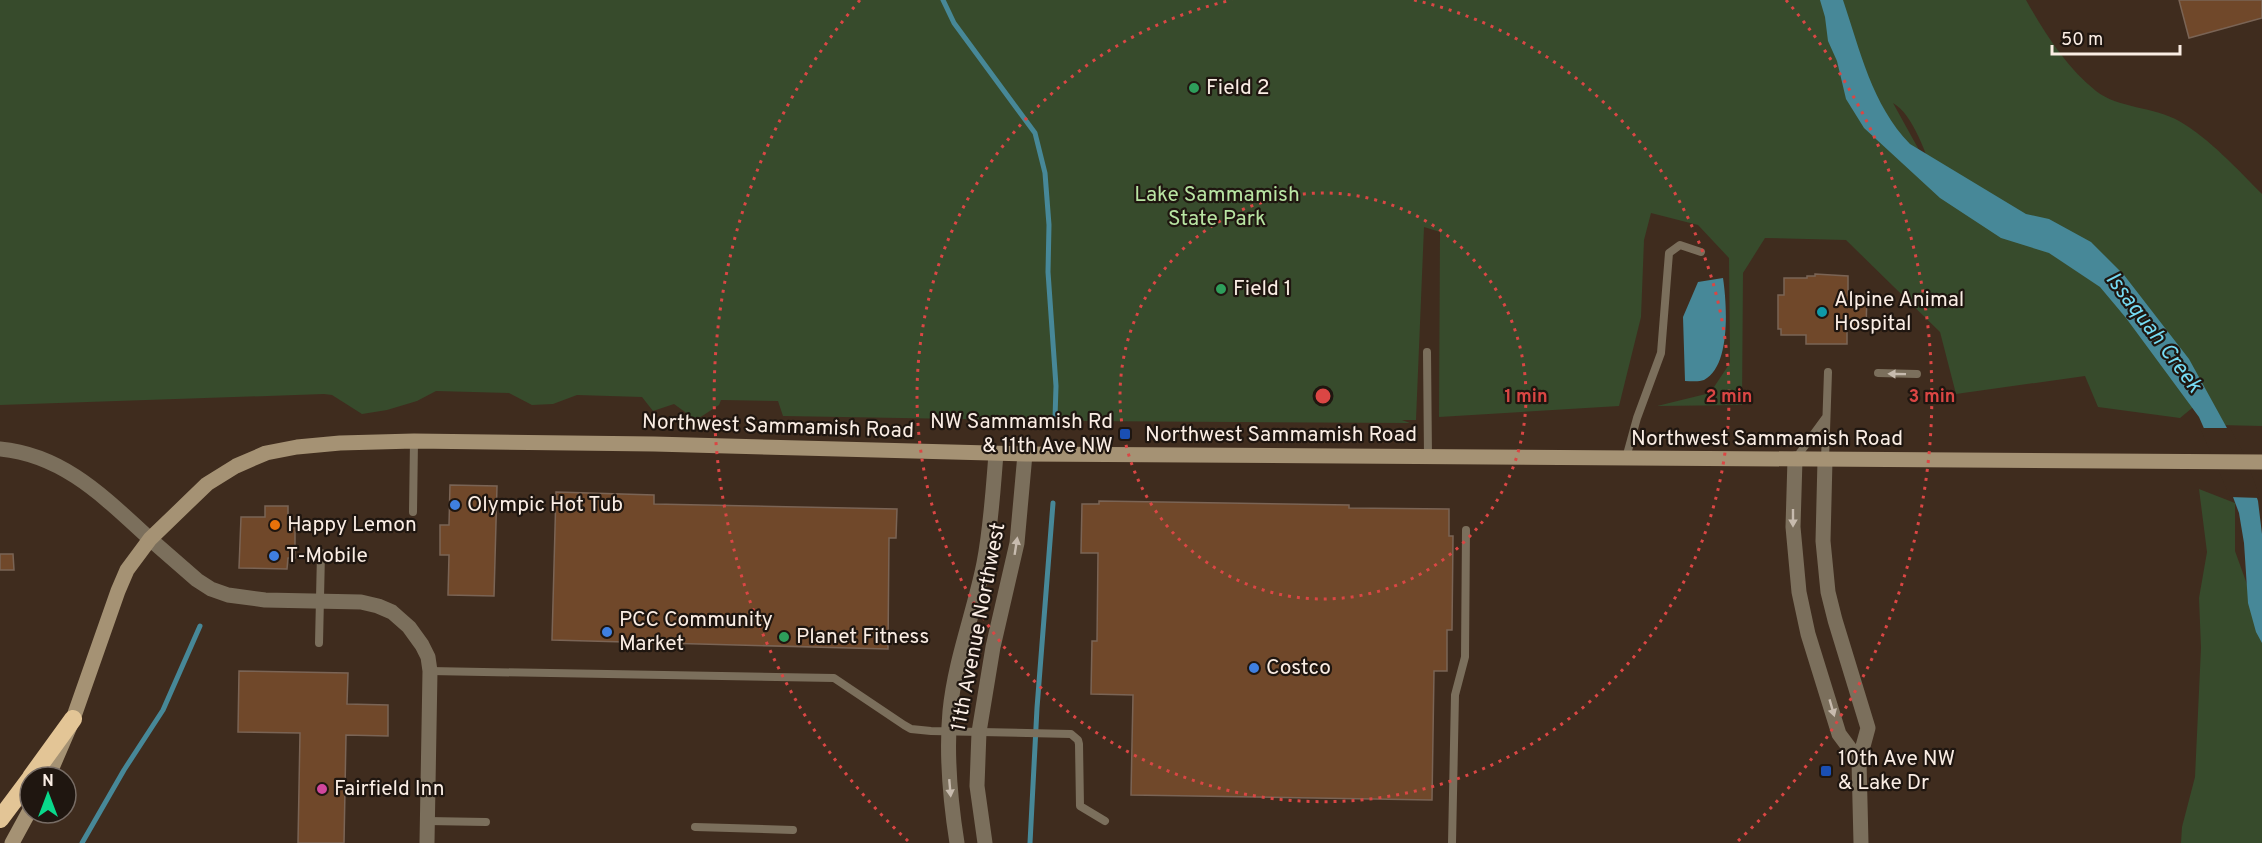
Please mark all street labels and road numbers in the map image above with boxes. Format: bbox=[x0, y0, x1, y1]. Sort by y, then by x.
street label: Northwest Sammamish Road bbox=[642, 409, 914, 445]
street label: Northwest Sammamish Road bbox=[1145, 422, 1417, 449]
street label: Northwest Sammamish Road bbox=[1631, 426, 1903, 453]
street label: 11th Avenue Northwest bbox=[946, 520, 1012, 734]

